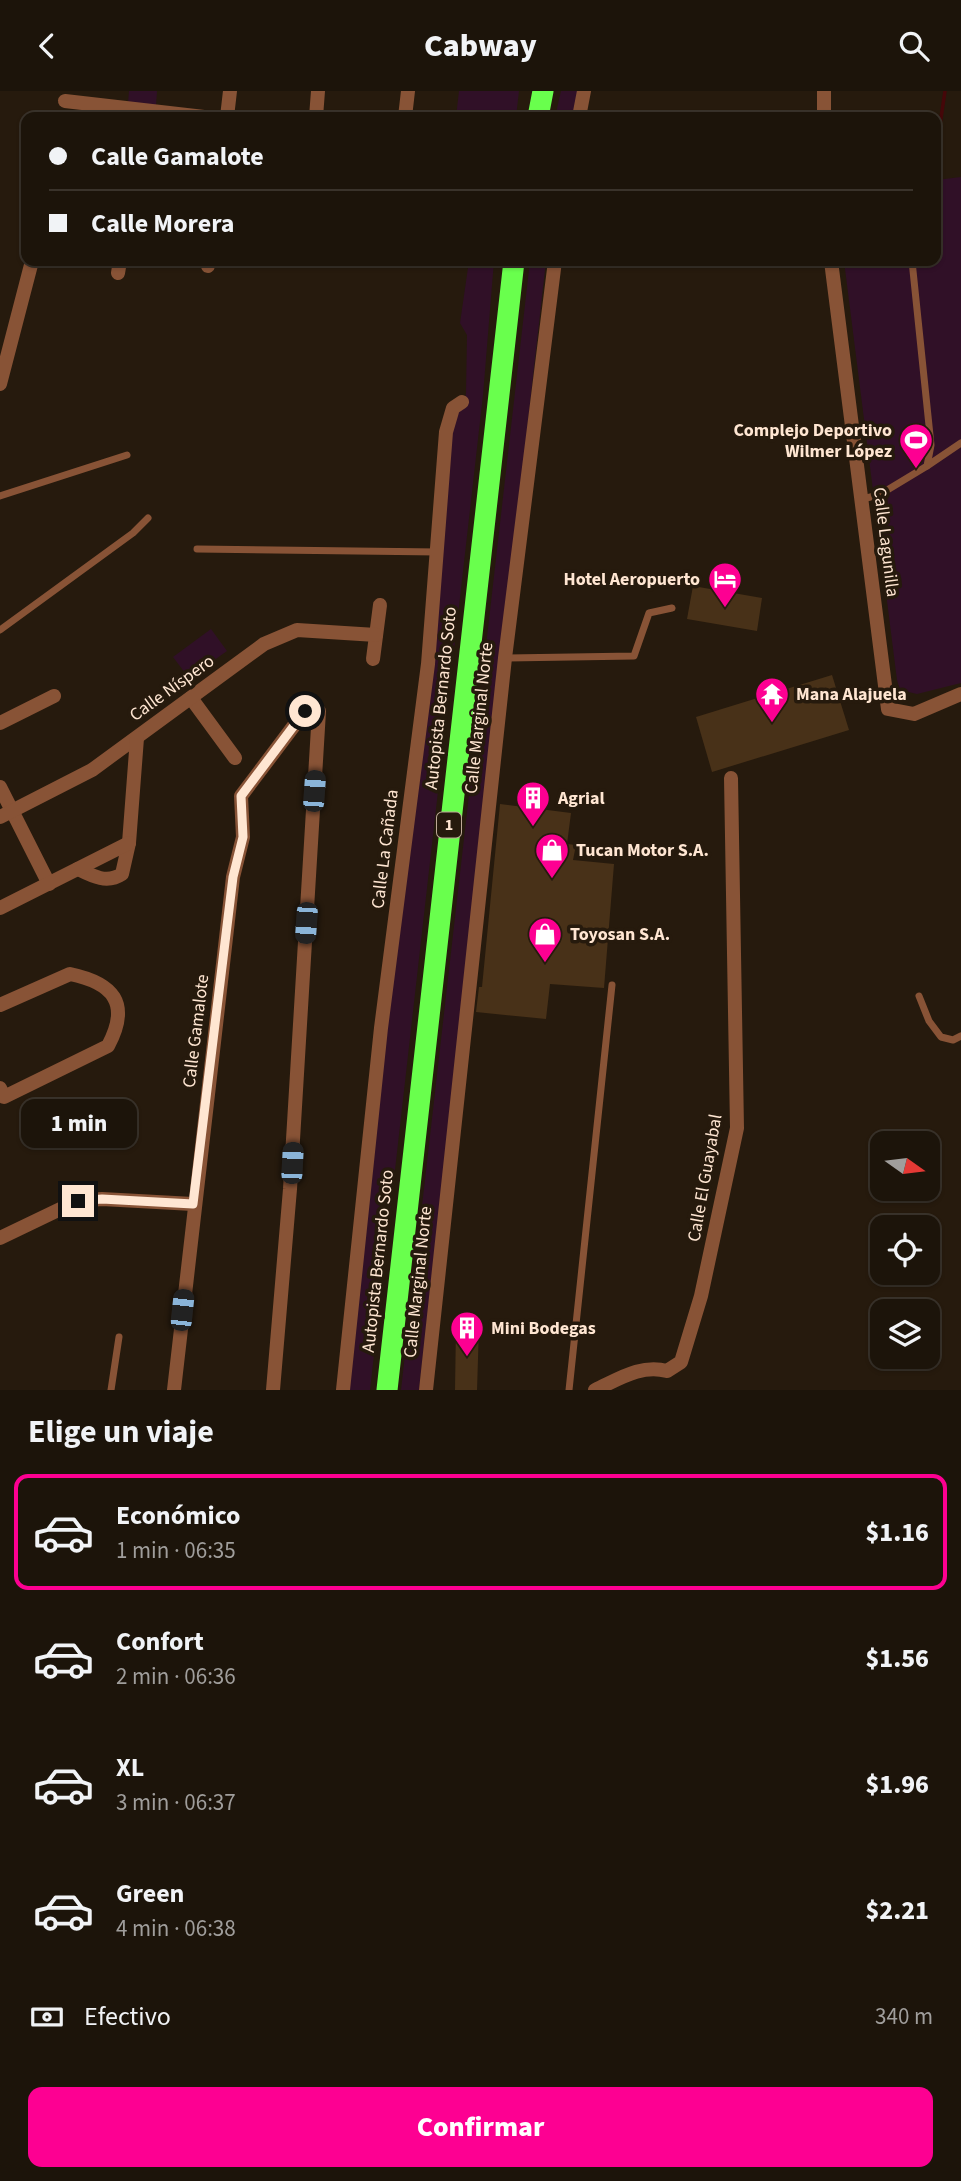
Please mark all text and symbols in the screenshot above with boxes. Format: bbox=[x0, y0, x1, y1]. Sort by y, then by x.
text: Cabway bbox=[424, 23, 537, 69]
icon: back bbox=[28, 27, 66, 65]
icon: search bbox=[895, 27, 933, 65]
text: Calle Gamalote bbox=[91, 138, 264, 175]
text: Calle Morera bbox=[91, 205, 235, 242]
place label: Complejo Deportivo Wilmer López bbox=[733, 418, 892, 464]
sports icon: Complejo Deportivo Wilmer López bbox=[897, 421, 935, 470]
street label: Calle Lagunilla bbox=[867, 486, 905, 598]
hotel icon: Hotel Aeropuerto bbox=[706, 560, 744, 609]
place label: Hotel Aeropuerto bbox=[564, 567, 700, 592]
street label: Autopista Bernardo Soto bbox=[419, 605, 463, 791]
street label: Calle Marginal Norte bbox=[459, 641, 499, 795]
street label: Calle Níspero bbox=[124, 649, 220, 727]
temple icon: Mana Alajuela bbox=[753, 675, 791, 724]
place label: Mana Alajuela bbox=[796, 682, 907, 707]
route start bbox=[289, 695, 321, 727]
car bbox=[303, 769, 326, 813]
building icon: Agrial bbox=[514, 779, 552, 828]
place label: Agrial bbox=[557, 786, 605, 811]
street label: Calle La Cañada bbox=[365, 788, 405, 910]
road number: 1 bbox=[437, 813, 461, 838]
shop icon: Tucan Motor S.A. bbox=[533, 831, 571, 880]
place label: Tucan Motor S.A. bbox=[576, 838, 709, 863]
car bbox=[295, 901, 318, 945]
shop icon: Toyosan S.A. bbox=[526, 915, 564, 964]
place label: Toyosan S.A. bbox=[570, 922, 670, 947]
street label: Calle Gamalote bbox=[177, 973, 215, 1089]
callout: 1 min bbox=[20, 1100, 136, 1149]
text: 1 min bbox=[51, 1107, 107, 1140]
street label: Calle El Guayabal bbox=[681, 1112, 729, 1244]
north arrow bbox=[870, 1131, 940, 1201]
map controls bbox=[870, 1131, 940, 1369]
car bbox=[281, 1141, 304, 1185]
street label: Autopista Bernardo Soto bbox=[356, 1168, 400, 1354]
route end bbox=[62, 1185, 94, 1217]
street label: Calle Marginal Norte bbox=[398, 1205, 438, 1359]
button: locate bbox=[870, 1215, 940, 1285]
car bbox=[170, 1288, 195, 1332]
button: layers bbox=[870, 1299, 940, 1369]
building icon: Mini Bodegas bbox=[448, 1309, 486, 1358]
place label: Mini Bodegas bbox=[491, 1316, 596, 1341]
text: Elige un viaje bbox=[28, 1409, 214, 1455]
text: Económico bbox=[116, 1497, 241, 1534]
icon: car bbox=[32, 1501, 95, 1564]
text: $1.16 bbox=[865, 1514, 929, 1551]
text: 1 min · 06:35 bbox=[116, 1534, 236, 1567]
text: Confort bbox=[116, 1623, 204, 1660]
icon: car bbox=[32, 1627, 95, 1690]
text: $1.56 bbox=[865, 1640, 929, 1677]
text: 2 min · 06:36 bbox=[116, 1660, 236, 1693]
text: XL bbox=[116, 1749, 144, 1786]
icon: car bbox=[32, 1753, 95, 1816]
text: $1.96 bbox=[865, 1766, 929, 1803]
text: 3 min · 06:37 bbox=[116, 1786, 236, 1819]
text: Green bbox=[116, 1875, 184, 1912]
icon: car bbox=[32, 1879, 95, 1942]
text: $2.21 bbox=[865, 1892, 929, 1929]
text: 4 min · 06:38 bbox=[116, 1912, 236, 1945]
icon: cash bbox=[28, 1998, 66, 2036]
text: Efectivo bbox=[84, 1998, 171, 2035]
text: 340 m bbox=[875, 2000, 933, 2033]
button: Confirmar bbox=[28, 2087, 933, 2167]

